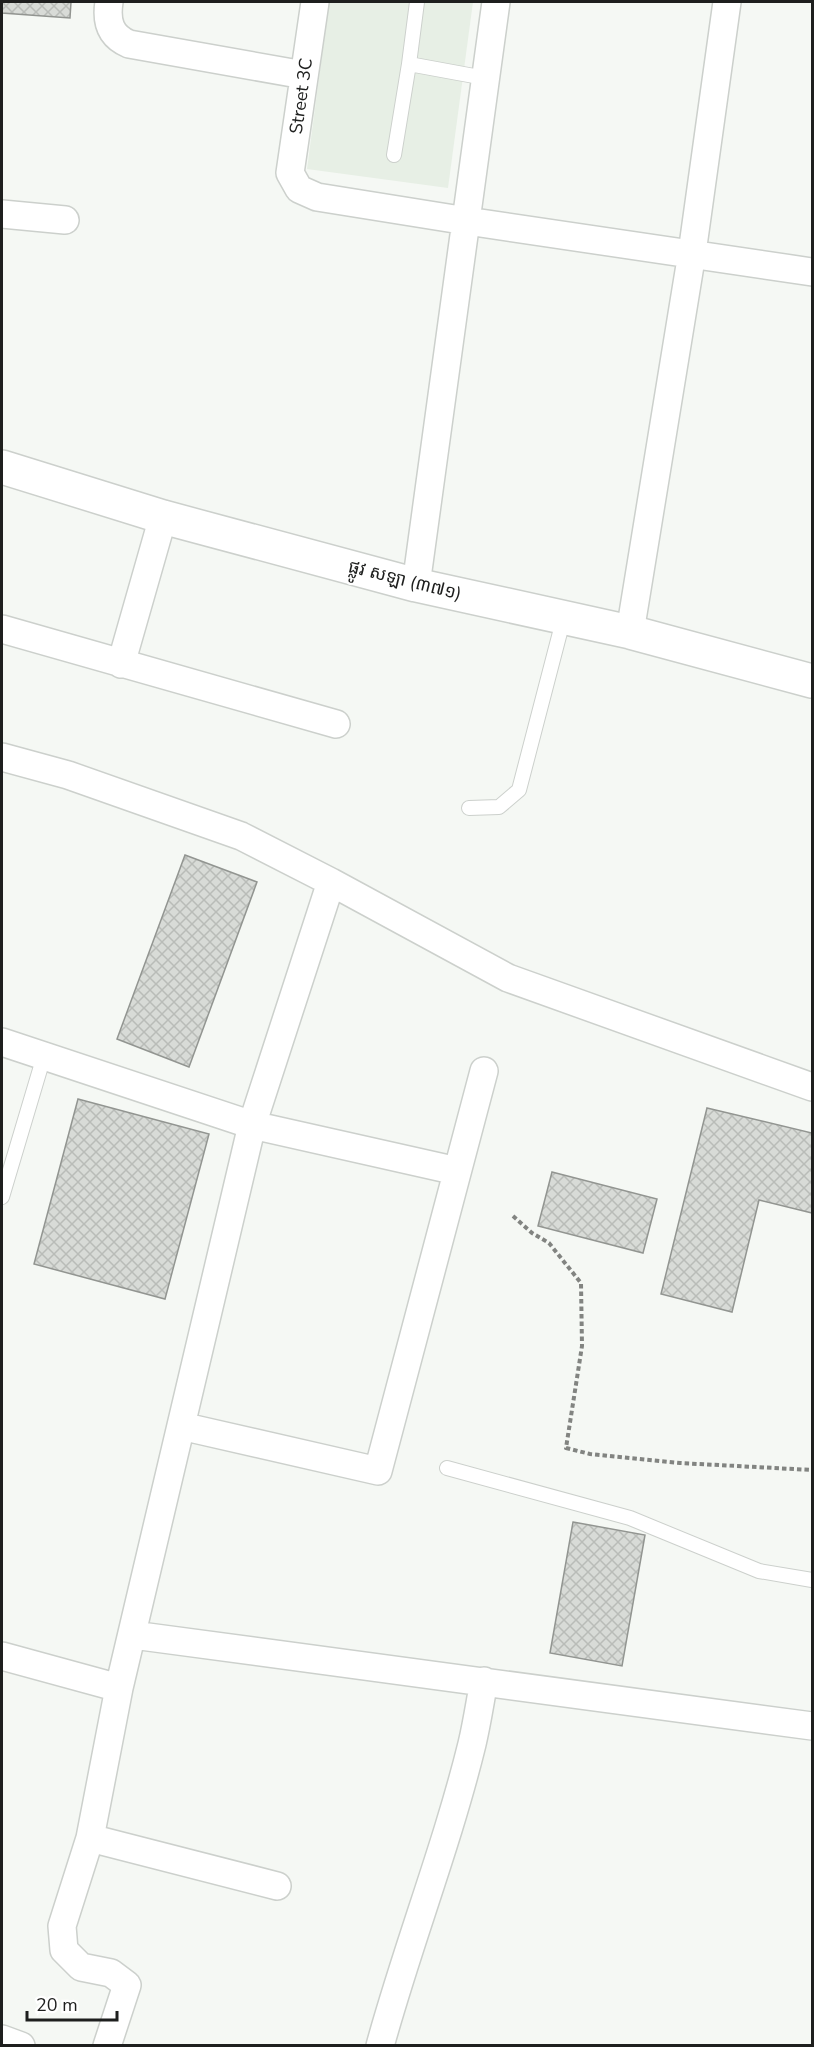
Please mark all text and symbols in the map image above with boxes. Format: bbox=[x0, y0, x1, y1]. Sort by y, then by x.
street label: Street 3C bbox=[284, 56, 318, 136]
street label: ផ្លូវ សឡា (៣៧១) bbox=[345, 554, 464, 610]
scale bar bbox=[27, 1984, 117, 2022]
text: 20 m bbox=[36, 1993, 78, 2017]

